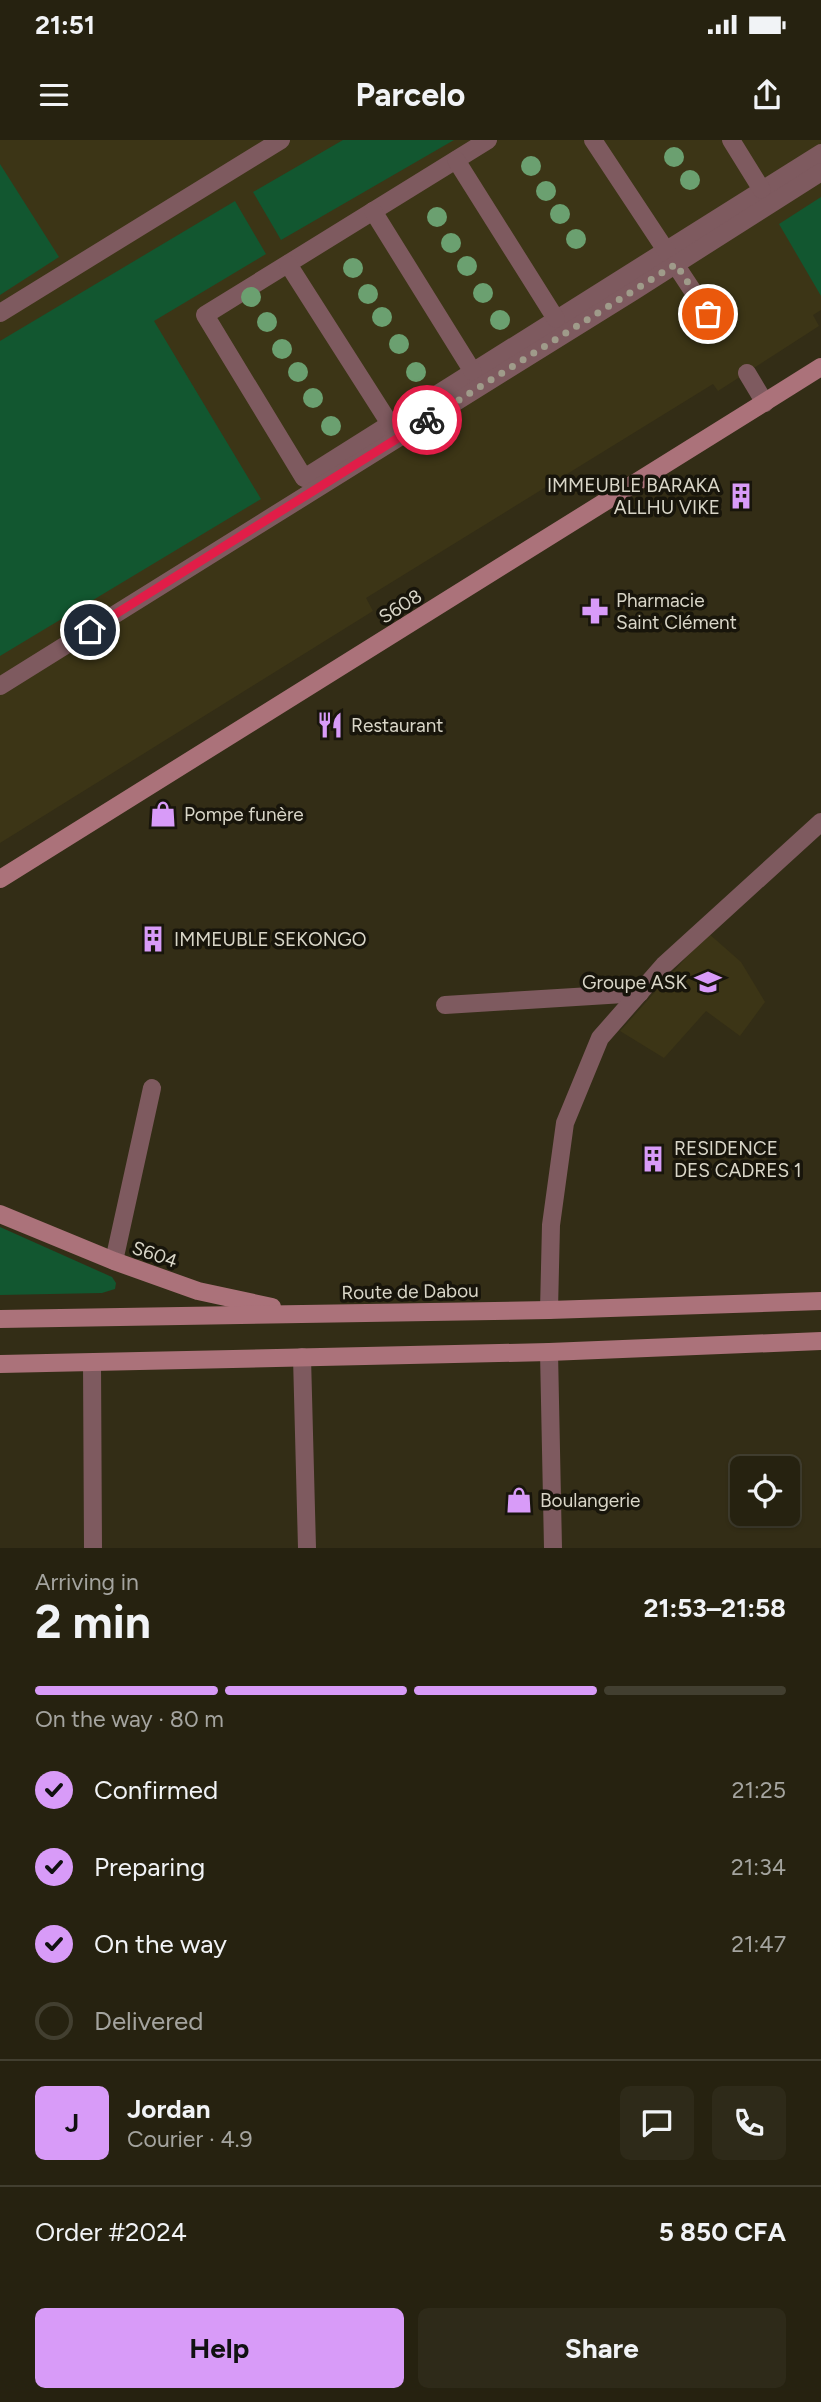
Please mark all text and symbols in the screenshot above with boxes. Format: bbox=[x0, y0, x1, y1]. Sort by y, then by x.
text: 21:51 bbox=[35, 9, 95, 41]
icon: menu bbox=[35, 76, 73, 114]
text: Parcelo bbox=[356, 76, 465, 114]
icon: share bbox=[748, 76, 786, 114]
pin bbox=[678, 284, 738, 344]
icon: bag bbox=[689, 295, 727, 333]
courier bbox=[392, 385, 462, 455]
icon: bike bbox=[408, 401, 446, 439]
place label: IMMEUBLE BARAKA ALLHU VIKE bbox=[547, 474, 720, 519]
building icon: IMMEUBLE BARAKA ALLHU VIKE bbox=[726, 481, 756, 511]
street label: S608 bbox=[375, 584, 426, 628]
place label: Pharmacie Saint Clément bbox=[616, 589, 737, 634]
pharmacy icon: Pharmacie Saint Clément bbox=[580, 596, 610, 626]
pin bbox=[60, 600, 120, 660]
icon: home bbox=[71, 611, 109, 649]
restaurant icon: Restaurant bbox=[315, 710, 345, 740]
place label: Restaurant bbox=[351, 714, 443, 737]
shop icon: Pompe funère bbox=[148, 799, 178, 829]
place label: Pompe funère bbox=[184, 803, 304, 826]
building icon: IMMEUBLE SEKONGO bbox=[138, 924, 168, 954]
place label: IMMEUBLE SEKONGO bbox=[174, 928, 367, 951]
school or university icon: Groupe ASK bbox=[693, 967, 723, 997]
place label: Groupe ASK bbox=[582, 971, 687, 994]
place label: RESIDENCE DES CADRES 1 bbox=[674, 1137, 802, 1182]
building icon: RESIDENCE DES CADRES 1 bbox=[638, 1144, 668, 1174]
street label: S604 bbox=[129, 1236, 181, 1273]
street label: Route de Dabou bbox=[341, 1279, 479, 1304]
map controls bbox=[730, 1456, 800, 1526]
button: locate bbox=[730, 1456, 800, 1526]
shop icon: Boulangerie bbox=[504, 1485, 534, 1515]
place label: Boulangerie bbox=[540, 1489, 640, 1512]
text: Arriving in bbox=[35, 1568, 139, 1596]
text: 21:53–21:58 bbox=[643, 1592, 786, 1624]
text: 2 min bbox=[35, 1594, 151, 1650]
text: On the way · 80 m bbox=[35, 1705, 224, 1733]
icon: check bbox=[35, 1771, 73, 1809]
text: Confirmed bbox=[94, 1774, 218, 1806]
text: 21:25 bbox=[732, 1776, 786, 1804]
icon: check bbox=[35, 1848, 73, 1886]
text: Preparing bbox=[94, 1851, 205, 1883]
text: 21:34 bbox=[731, 1853, 786, 1881]
icon: check bbox=[35, 1925, 73, 1963]
text: On the way bbox=[94, 1928, 227, 1960]
text: 21:47 bbox=[731, 1930, 786, 1958]
text: Delivered bbox=[94, 2005, 203, 2037]
button: chat bbox=[620, 2086, 694, 2160]
button: phone bbox=[712, 2086, 786, 2160]
text: Jordan bbox=[127, 2093, 210, 2125]
text: J bbox=[65, 2107, 79, 2139]
text: Courier · 4.9 bbox=[127, 2125, 253, 2153]
text: Order #2024 bbox=[35, 2216, 187, 2248]
text: 5 850 CFA bbox=[659, 2216, 786, 2248]
button: Help bbox=[35, 2308, 404, 2388]
button: Share bbox=[418, 2308, 786, 2388]

